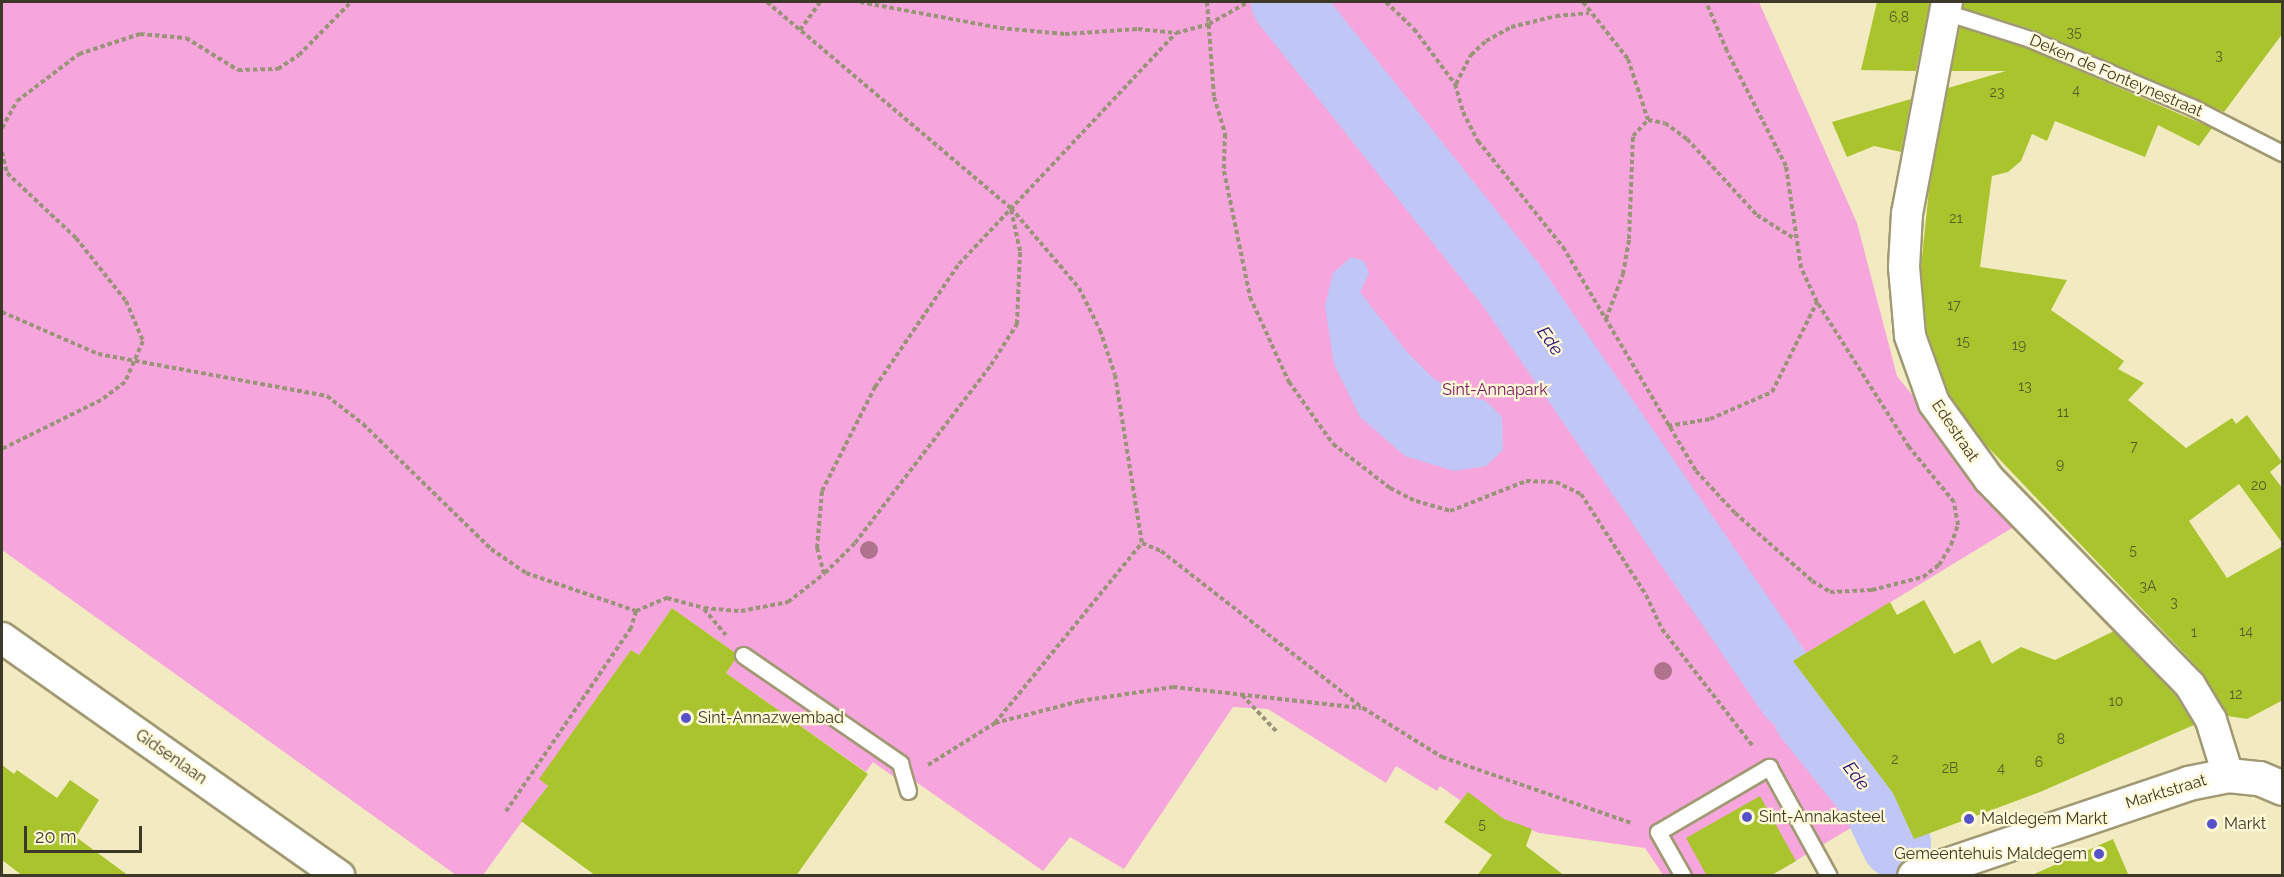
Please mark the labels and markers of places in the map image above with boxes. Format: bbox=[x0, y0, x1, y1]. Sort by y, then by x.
place label: Sint-Annazwembad bbox=[698, 708, 844, 728]
marker: Sint-Annazwembad bbox=[679, 711, 693, 725]
place label: Sint-Annakasteel bbox=[1759, 807, 1885, 827]
place label: Maldegem Markt bbox=[1981, 809, 2108, 829]
marker: Sint-Annakasteel bbox=[1740, 810, 1754, 824]
marker: Maldegem Markt bbox=[1962, 812, 1976, 826]
place label: Markt bbox=[2224, 814, 2266, 834]
marker: Markt bbox=[2205, 817, 2219, 831]
place label: Gemeentehuis Maldegem bbox=[1894, 844, 2087, 864]
marker: Gemeentehuis Maldegem bbox=[2092, 847, 2106, 861]

